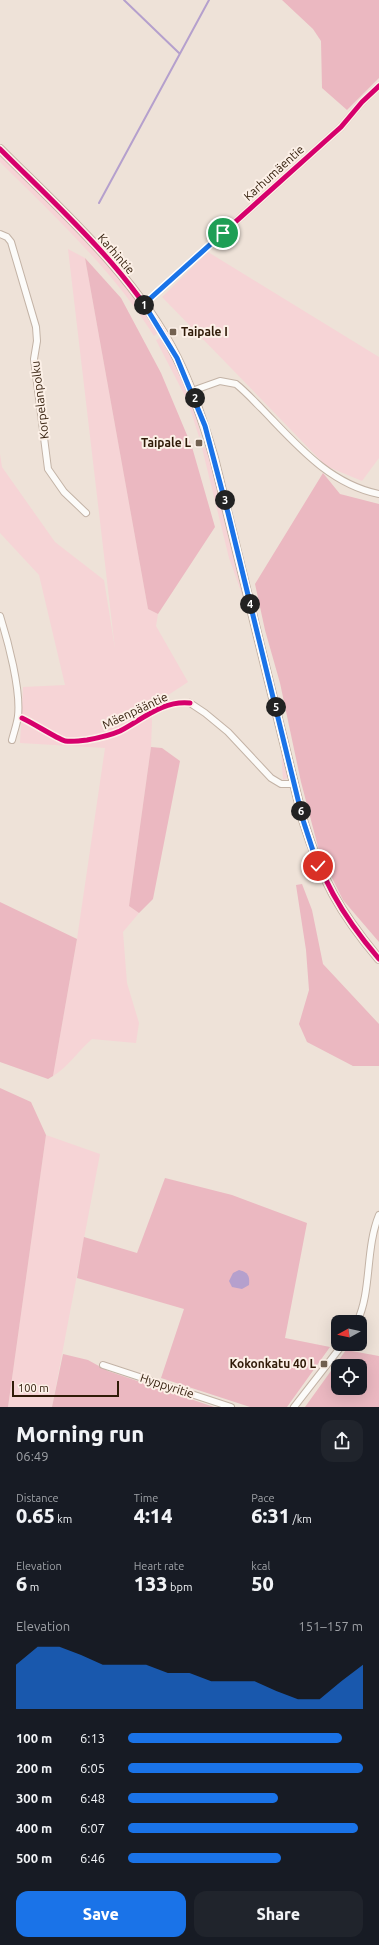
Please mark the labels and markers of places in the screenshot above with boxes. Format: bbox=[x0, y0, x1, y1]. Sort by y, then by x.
pin bbox=[206, 216, 240, 250]
pin: 1 bbox=[134, 295, 154, 315]
place label: Taipale I bbox=[181, 325, 228, 338]
marker: Taipale I bbox=[168, 327, 178, 337]
pin: 2 bbox=[185, 388, 205, 408]
place label: Taipale L bbox=[141, 436, 191, 449]
marker: Taipale L bbox=[194, 438, 204, 448]
pin: 3 bbox=[215, 490, 235, 510]
pin: 4 bbox=[240, 594, 260, 614]
pin: 5 bbox=[266, 697, 286, 717]
pin: 6 bbox=[291, 801, 311, 821]
pin bbox=[301, 849, 335, 883]
place label: Kokonkatu 40 L bbox=[229, 1357, 316, 1370]
marker: Kokonkatu 40 L bbox=[319, 1359, 329, 1369]

